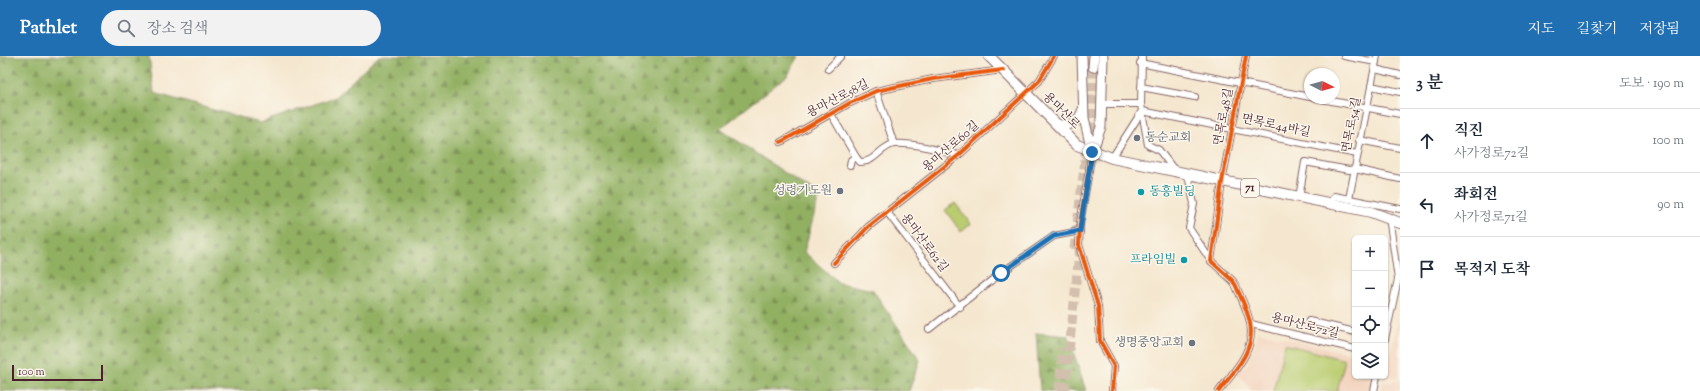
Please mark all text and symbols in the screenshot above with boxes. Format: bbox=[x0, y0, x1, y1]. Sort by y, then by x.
search box bbox=[101, 10, 381, 46]
text: Pathlet bbox=[20, 15, 77, 42]
icon: search bbox=[115, 17, 137, 39]
text: 장소 검색 bbox=[147, 19, 208, 40]
text: 지도 bbox=[1528, 20, 1555, 40]
text: 길찾기 bbox=[1577, 20, 1617, 40]
text: 저장됨 bbox=[1639, 20, 1680, 40]
north arrow bbox=[1304, 68, 1340, 104]
text: 3 분 bbox=[1416, 72, 1443, 96]
text: 도보 · 190 m bbox=[1619, 75, 1684, 93]
street label: 용마산로58길 bbox=[804, 76, 872, 122]
street label: 면목로48길 bbox=[1210, 87, 1238, 147]
street label: 용마산로 bbox=[1038, 88, 1084, 134]
street label: 면목로54길 bbox=[1338, 96, 1366, 154]
street label: 면목로44바길 bbox=[1240, 110, 1312, 142]
street label: 용마산로60길 bbox=[919, 117, 983, 177]
text: 직진 bbox=[1454, 121, 1483, 142]
place label: 동순교회 bbox=[1145, 129, 1191, 147]
icon: ahead bbox=[1416, 130, 1438, 152]
text: 100 m bbox=[1652, 132, 1684, 150]
marker: 동순교회 bbox=[1132, 133, 1142, 143]
route end bbox=[1083, 143, 1101, 161]
text: 사가정로72길 bbox=[1454, 145, 1529, 163]
road number: 71 bbox=[1241, 179, 1259, 197]
place label: 성령기도원 bbox=[774, 182, 832, 200]
place label: 동흥빌딩 bbox=[1149, 183, 1195, 201]
text: 좌회전 bbox=[1454, 185, 1497, 206]
marker: 성령기도원 bbox=[835, 186, 845, 196]
marker: 동흥빌딩 bbox=[1136, 187, 1146, 197]
icon: left bbox=[1416, 194, 1438, 216]
text: 90 m bbox=[1657, 196, 1684, 214]
text: 사가정로71길 bbox=[1454, 209, 1528, 227]
street label: 용마산로62길 bbox=[896, 210, 952, 276]
map controls bbox=[1352, 235, 1388, 379]
button: + bbox=[1352, 235, 1388, 271]
place label: 프라임빌 bbox=[1130, 251, 1176, 269]
marker: 프라임빌 bbox=[1179, 255, 1189, 265]
icon: arrive bbox=[1416, 258, 1438, 280]
text: 목적지 도착 bbox=[1454, 260, 1530, 281]
route start bbox=[992, 264, 1010, 282]
button: − bbox=[1352, 271, 1388, 307]
button: locate bbox=[1352, 307, 1388, 343]
street label: 용마산로72길 bbox=[1269, 309, 1341, 343]
place label: 생명중앙교회 bbox=[1114, 334, 1184, 352]
marker: 생명중앙교회 bbox=[1187, 338, 1197, 348]
button: layers bbox=[1352, 343, 1388, 379]
scale bar bbox=[12, 363, 103, 382]
text: 100 m bbox=[18, 364, 45, 380]

